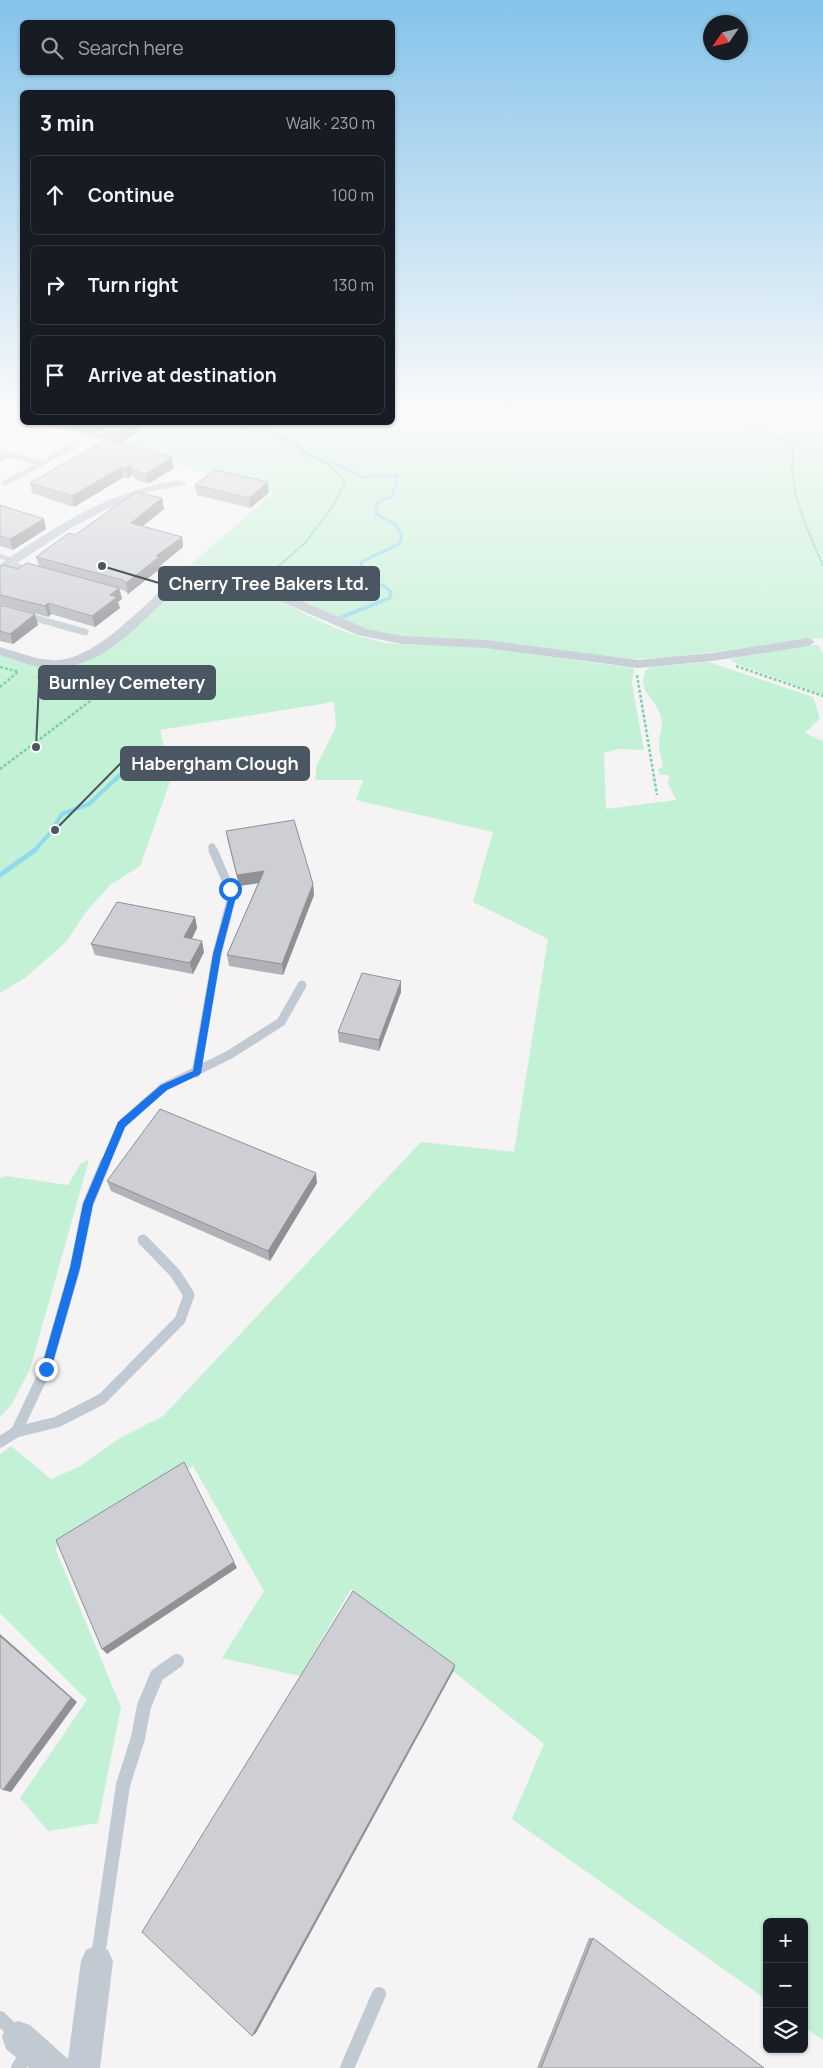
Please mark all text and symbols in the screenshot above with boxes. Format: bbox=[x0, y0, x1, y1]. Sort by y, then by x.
north arrow bbox=[703, 15, 748, 60]
search box bbox=[20, 20, 395, 75]
icon: search bbox=[38, 34, 66, 62]
text: Search here bbox=[78, 35, 184, 61]
text: 3 min bbox=[40, 109, 94, 137]
text: Walk · 230 m bbox=[286, 112, 375, 134]
icon: ahead bbox=[41, 181, 69, 209]
text: Continue bbox=[88, 182, 174, 208]
text: 100 m bbox=[331, 184, 374, 206]
icon: right bbox=[41, 271, 69, 299]
text: Turn right bbox=[88, 272, 178, 298]
text: 130 m bbox=[332, 274, 374, 296]
icon: arrive bbox=[41, 361, 69, 389]
text: Arrive at destination bbox=[88, 362, 277, 388]
callout: Cherry Tree Bakers Ltd. bbox=[159, 567, 379, 600]
text: Cherry Tree Bakers Ltd. bbox=[169, 571, 369, 595]
callout: Burnley Cemetery bbox=[39, 666, 215, 699]
text: Burnley Cemetery bbox=[49, 670, 205, 694]
callout: Habergham Clough bbox=[121, 747, 309, 780]
text: Habergham Clough bbox=[131, 751, 299, 775]
route start bbox=[219, 878, 242, 901]
route end bbox=[35, 1358, 58, 1381]
map controls bbox=[763, 1918, 808, 2053]
button: + bbox=[763, 1918, 808, 1963]
button: − bbox=[763, 1963, 808, 2008]
button: layers bbox=[763, 2008, 808, 2053]

